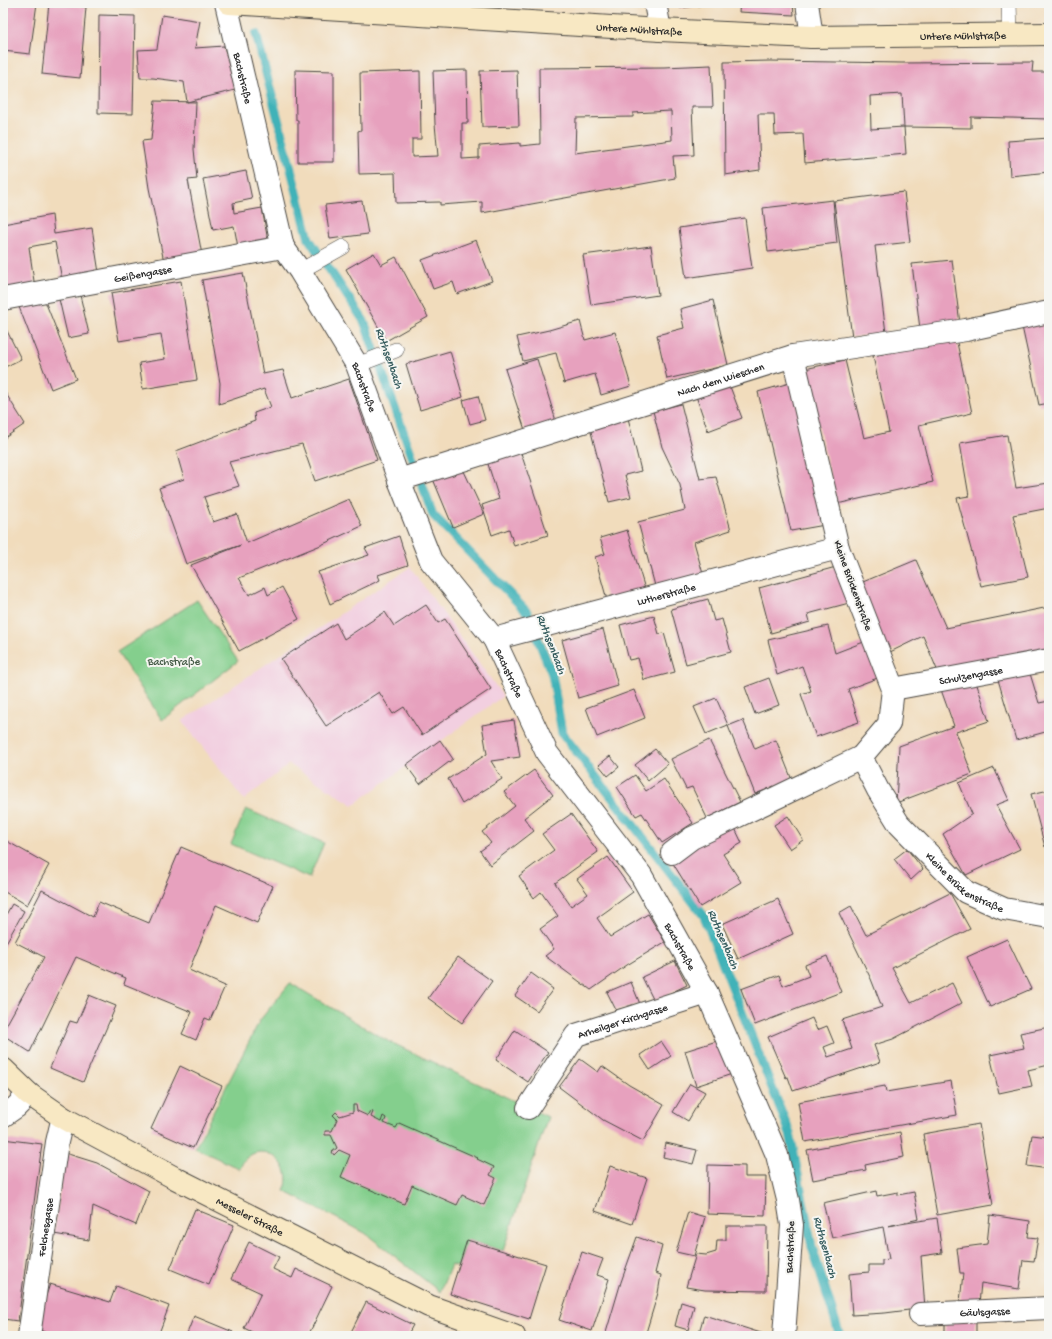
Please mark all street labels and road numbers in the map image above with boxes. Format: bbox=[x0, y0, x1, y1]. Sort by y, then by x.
street label: Untere Mühlstraße bbox=[596, 22, 683, 39]
street label: Untere Mühlstraße bbox=[920, 31, 1006, 44]
street label: Bachstraße bbox=[230, 51, 253, 106]
street label: Geißengasse bbox=[113, 264, 173, 286]
street label: Bachstraße bbox=[348, 359, 378, 414]
street label: Nach dem Wieschen bbox=[676, 361, 767, 400]
street label: Kleine Brückenstraße bbox=[830, 539, 874, 633]
street label: Lutherstraße bbox=[636, 582, 698, 609]
street label: Bachstraße bbox=[491, 646, 525, 700]
street label: Schulzengasse bbox=[938, 665, 1004, 688]
street label: Kleine Brückenstraße bbox=[922, 851, 1005, 916]
street label: Bachstraße bbox=[661, 921, 697, 973]
street label: Arheilger Kirchgasse bbox=[577, 1002, 670, 1042]
street label: Messeler Straße bbox=[214, 1196, 285, 1240]
street label: Felchesgasse bbox=[36, 1197, 57, 1259]
street label: Bachstraße bbox=[784, 1220, 798, 1274]
street label: Gäulsgasse bbox=[959, 1306, 1011, 1320]

